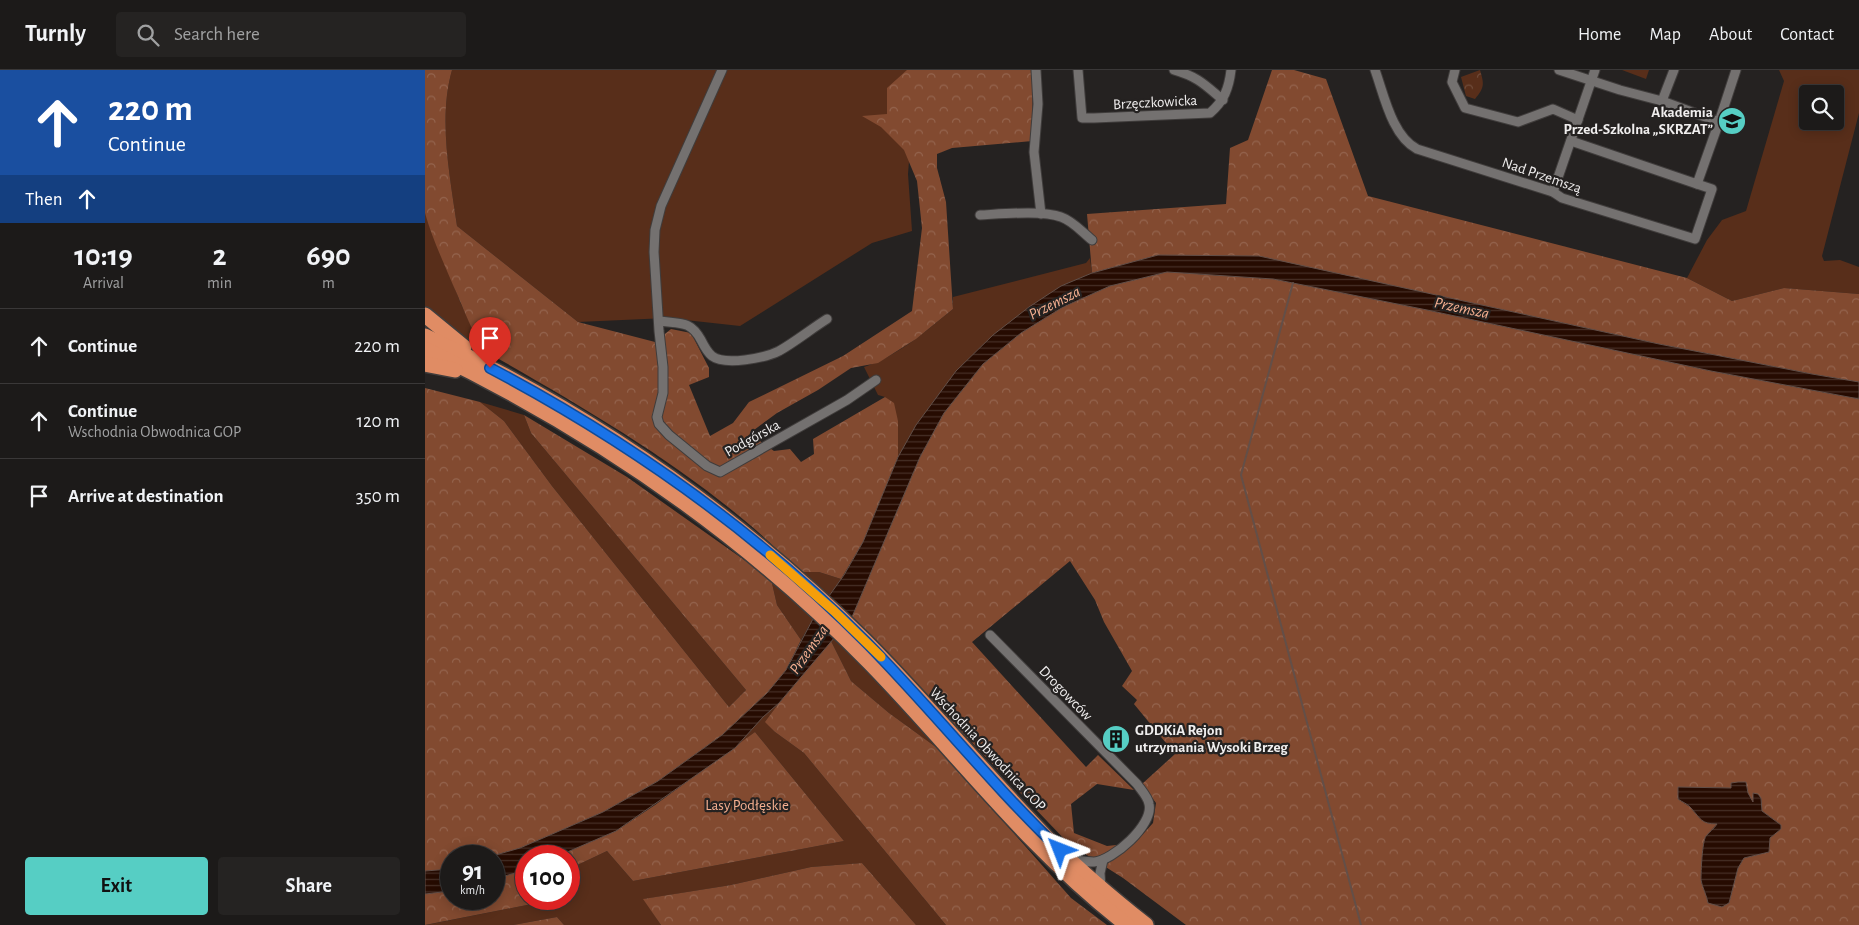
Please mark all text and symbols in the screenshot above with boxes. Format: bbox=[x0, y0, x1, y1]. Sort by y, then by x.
search box bbox=[116, 12, 466, 57]
icon: search bbox=[134, 21, 162, 49]
text: Turnly bbox=[25, 22, 86, 46]
text: Search here bbox=[174, 25, 260, 44]
text: Home bbox=[1578, 26, 1621, 44]
text: Map bbox=[1649, 26, 1681, 44]
text: About bbox=[1709, 26, 1752, 44]
text: Contact bbox=[1780, 26, 1834, 44]
map controls bbox=[1799, 85, 1844, 130]
button: search bbox=[1799, 85, 1844, 130]
icon: ahead bbox=[25, 90, 90, 155]
text: 220 m bbox=[108, 92, 193, 127]
street label: Brzęczkowicka bbox=[1113, 93, 1198, 112]
place label: Akademia Przed-Szkolna „SKRZAT” bbox=[1564, 105, 1714, 137]
school or university icon: Akademia Przed-Szkolna „SKRZAT” bbox=[1717, 106, 1747, 136]
text: Continue bbox=[108, 133, 186, 155]
street label: Nad Przemszą bbox=[1500, 155, 1584, 196]
icon: ahead bbox=[73, 185, 101, 213]
text: Then bbox=[25, 190, 63, 209]
text: 10:19 bbox=[74, 241, 133, 271]
text: 2 bbox=[212, 241, 227, 271]
text: 690 bbox=[306, 241, 351, 271]
text: Arrival bbox=[83, 275, 124, 291]
text: min bbox=[207, 275, 232, 291]
text: m bbox=[322, 275, 335, 291]
water label: Przemsza bbox=[1026, 283, 1083, 323]
water label: Przemsza bbox=[1433, 294, 1491, 322]
pin bbox=[469, 317, 511, 368]
icon: arrive bbox=[476, 324, 504, 352]
icon: ahead bbox=[25, 332, 53, 360]
text: Continue bbox=[68, 337, 137, 356]
text: 220 m bbox=[354, 337, 400, 356]
text: Continue bbox=[68, 402, 137, 421]
icon: ahead bbox=[25, 407, 53, 435]
text: 120 m bbox=[356, 412, 400, 431]
street label: Podgórska bbox=[722, 417, 782, 460]
text: Wschodnia Obwodnica GOP bbox=[68, 424, 241, 440]
icon: arrive bbox=[25, 482, 53, 510]
text: Arrive at destination bbox=[68, 487, 224, 506]
text: 350 m bbox=[356, 487, 400, 506]
water label: Przemsza bbox=[786, 622, 831, 677]
street label: Drogowców bbox=[1036, 663, 1095, 723]
street label: Wschodnia Obwodnica GOP bbox=[927, 685, 1049, 814]
place label: GDDKiA Rejon utrzymania Wysoki Brzeg bbox=[1135, 723, 1288, 755]
building icon: GDDKiA Rejon utrzymania Wysoki Brzeg bbox=[1101, 724, 1131, 754]
park label: Lasy Podłęskie bbox=[705, 798, 789, 813]
position arrow bbox=[1033, 823, 1085, 875]
speed limit sign: 100 bbox=[515, 845, 580, 910]
button: Exit bbox=[25, 857, 208, 915]
button: Share bbox=[218, 857, 400, 915]
text: 91 bbox=[462, 859, 483, 884]
text: km/h bbox=[460, 884, 485, 896]

